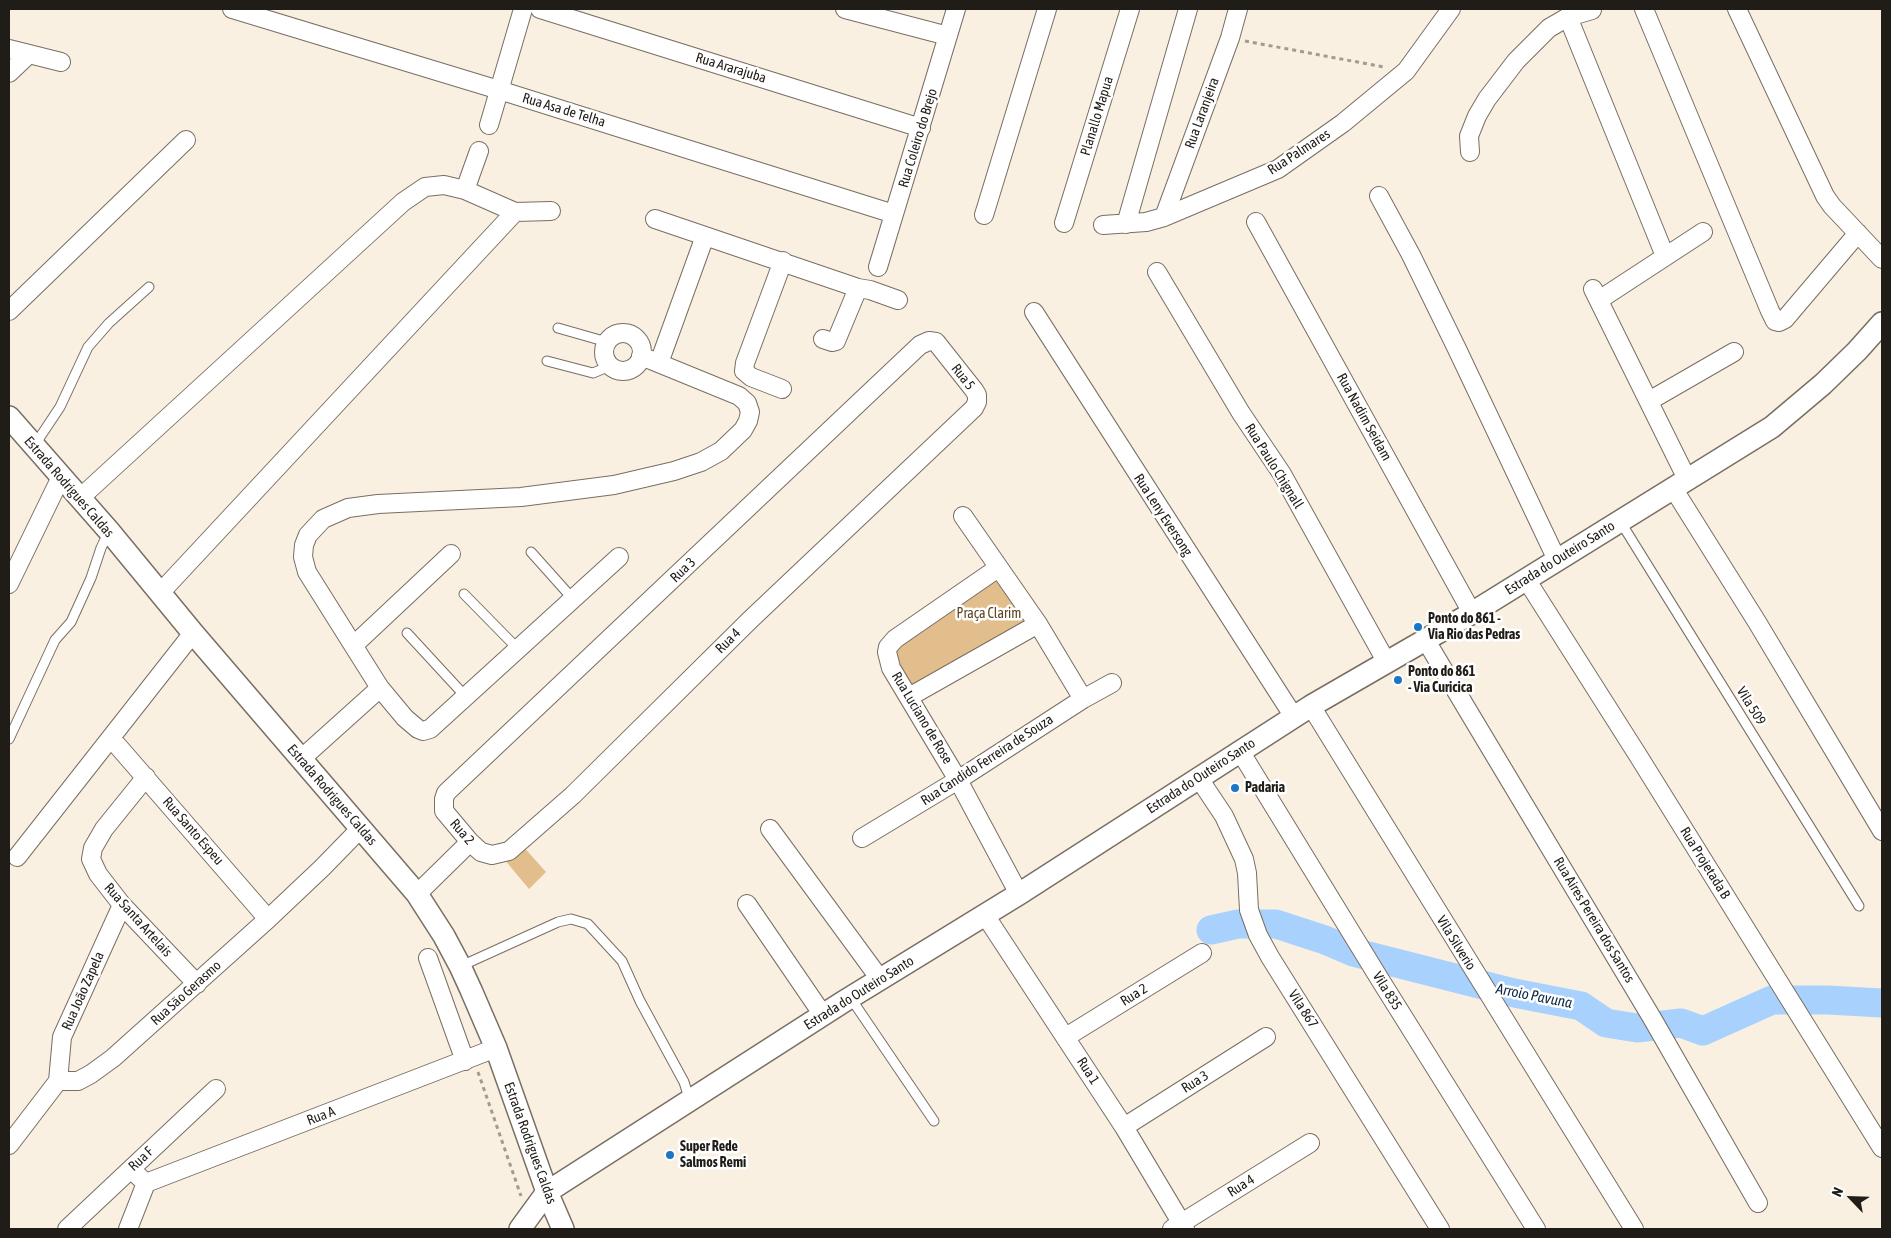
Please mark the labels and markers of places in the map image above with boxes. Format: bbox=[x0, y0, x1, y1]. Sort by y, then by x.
place label: Ponto do 861 - Via Rio das Pedras bbox=[1428, 611, 1520, 644]
marker: Ponto do 861 - Via Rio das Pedras bbox=[1412, 621, 1424, 633]
place label: Ponto do 861 - Via Curicica bbox=[1408, 664, 1475, 696]
marker: Ponto do 861 - Via Curicica bbox=[1392, 674, 1404, 686]
place label: Padaria bbox=[1245, 780, 1285, 796]
marker: Padaria bbox=[1229, 782, 1241, 794]
place label: Super Rede Salmos Remi bbox=[680, 1139, 746, 1172]
marker: Super Rede Salmos Remi bbox=[664, 1149, 676, 1161]

